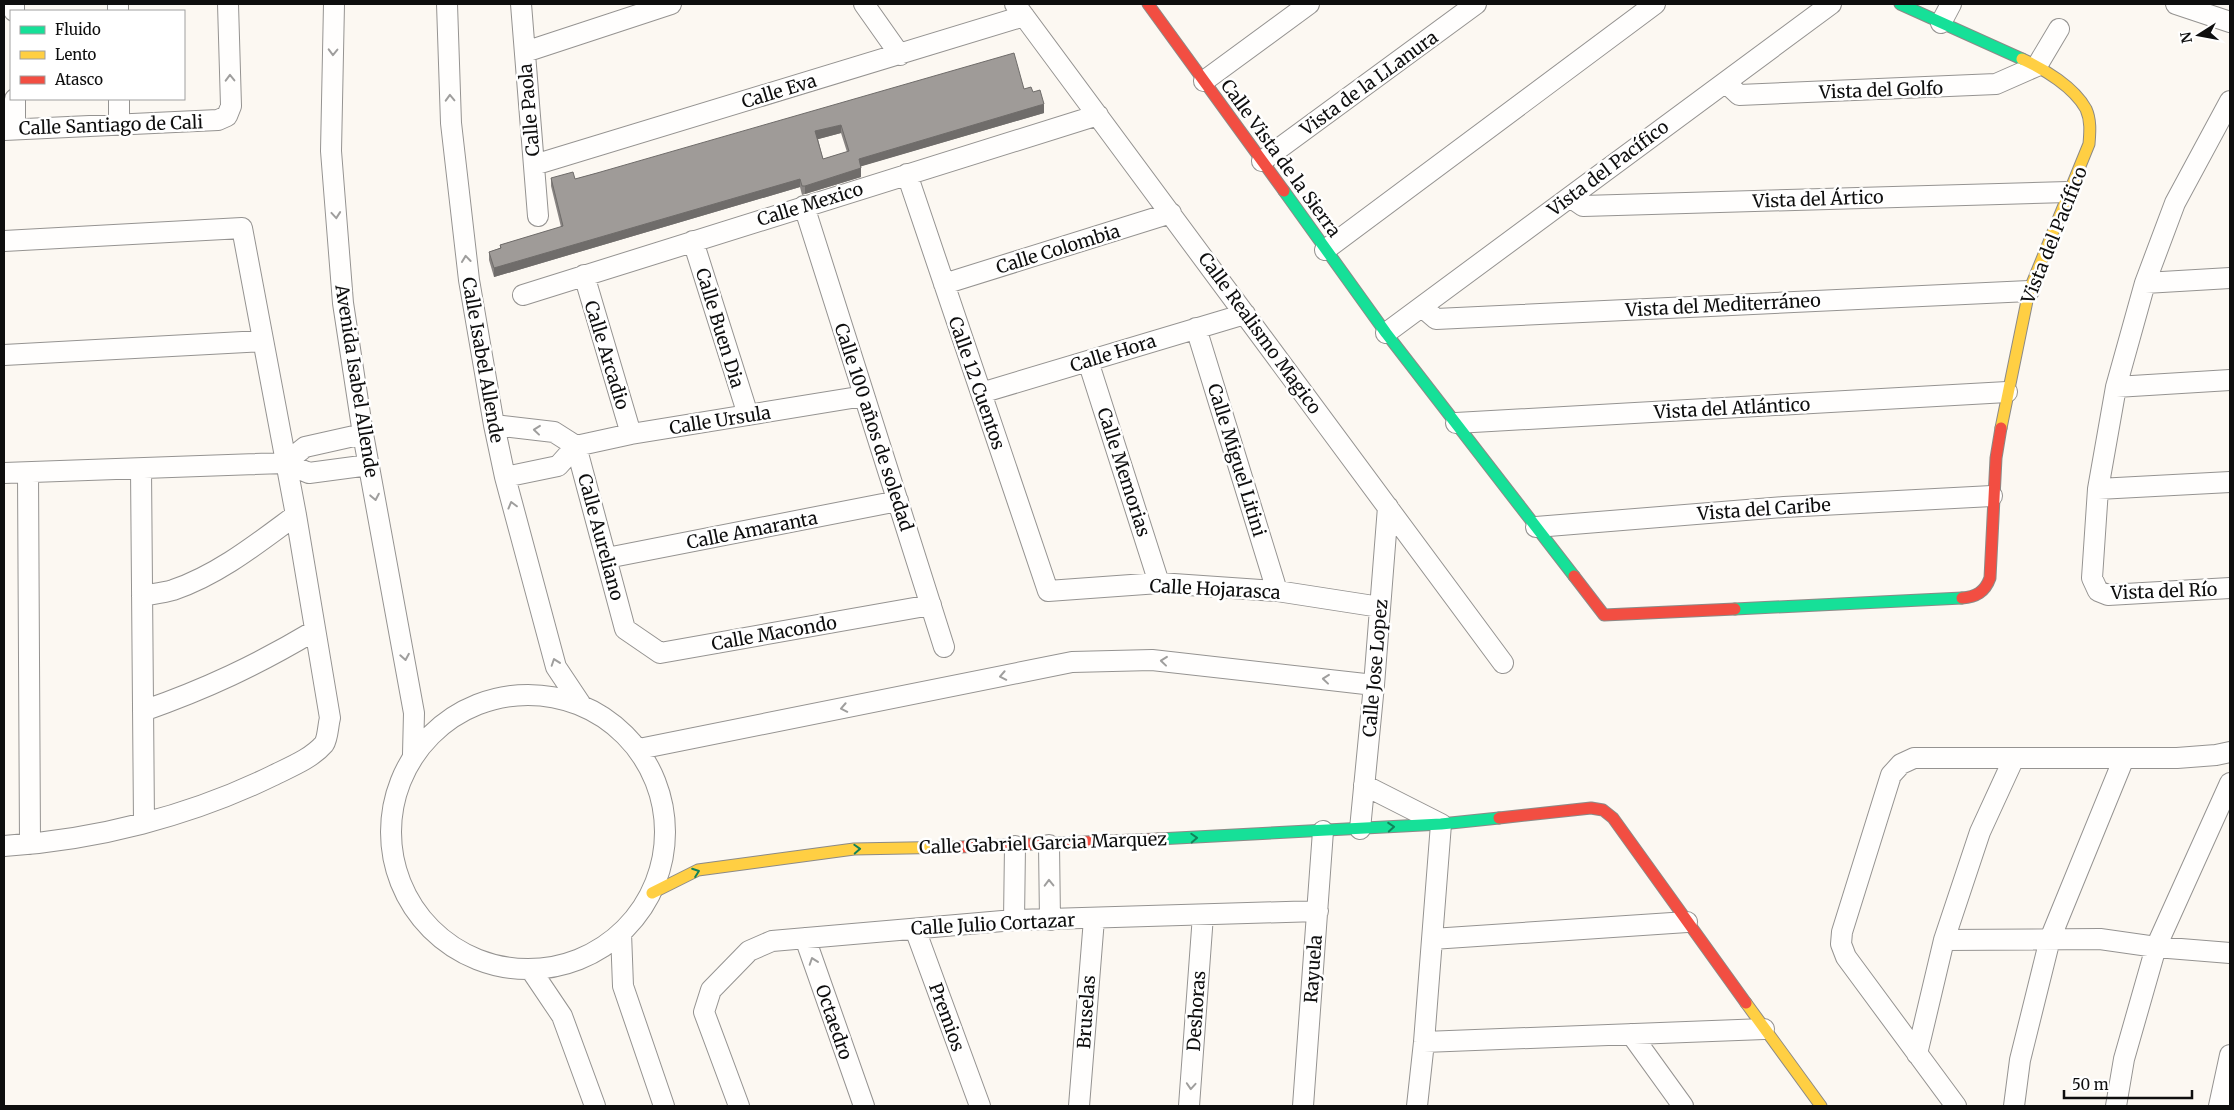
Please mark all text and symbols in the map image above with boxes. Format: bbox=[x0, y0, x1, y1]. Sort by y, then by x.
legend bbox=[10, 10, 185, 100]
north arrow bbox=[2174, 10, 2224, 60]
text: Fluido bbox=[55, 20, 101, 39]
street label: Vista de la LLanura bbox=[1295, 25, 1443, 141]
text: N bbox=[2176, 30, 2196, 45]
text: Lento bbox=[55, 45, 97, 64]
one-way arrow bbox=[328, 49, 338, 57]
street label: Calle Paola bbox=[513, 62, 545, 157]
street label: Calle Eva bbox=[739, 69, 820, 113]
text: Atasco bbox=[54, 70, 103, 89]
one-way arrow bbox=[225, 74, 235, 82]
street label: Calle Vista de la Sierra bbox=[1216, 75, 1346, 242]
street label: Vista del Golfo bbox=[1818, 76, 1943, 104]
one-way arrow bbox=[445, 93, 456, 101]
street label: Calle Santiago de Cali bbox=[18, 110, 204, 140]
street label: Vista del Pacífico bbox=[1542, 115, 1673, 222]
street label: Vista del Pacífico bbox=[2016, 163, 2092, 308]
street label: Calle Mexico bbox=[754, 177, 866, 231]
street label: Vista del Ártico bbox=[1751, 185, 1884, 213]
one-way arrow bbox=[330, 211, 341, 219]
street label: Calle Colombia bbox=[993, 219, 1123, 279]
street label: Calle Realismo Magico bbox=[1194, 248, 1326, 418]
one-way arrow bbox=[461, 255, 472, 263]
street label: Calle Buen Dia bbox=[691, 265, 749, 391]
street label: Calle Isabel Allende bbox=[457, 275, 509, 445]
street label: Avenida Isabel Allende bbox=[330, 282, 384, 479]
street label: Vista del Mediterráneo bbox=[1624, 288, 1821, 322]
street label: Calle Arcadio bbox=[580, 298, 634, 412]
street label: Calle 12 Cuentos bbox=[943, 313, 1011, 453]
street label: Calle 100 años de soledad bbox=[829, 320, 919, 534]
street label: Calle Hora bbox=[1067, 329, 1159, 377]
street label: Calle Miguel Litini bbox=[1203, 381, 1271, 539]
street label: Vista del Atlántico bbox=[1652, 392, 1811, 424]
street label: Calle Ursula bbox=[668, 401, 773, 439]
street label: Calle Memorias bbox=[1092, 405, 1156, 540]
one-way arrow bbox=[533, 425, 541, 436]
street label: Calle Aureliano bbox=[573, 471, 629, 603]
one-way arrow bbox=[370, 492, 380, 501]
street label: Vista del Caribe bbox=[1695, 493, 1832, 525]
one-way arrow bbox=[508, 501, 518, 509]
street label: Calle Amaranta bbox=[685, 506, 820, 554]
street label: Calle Hojarasca bbox=[1149, 574, 1281, 604]
street label: Vista del Río bbox=[2109, 578, 2218, 604]
street label: Calle Jose Lopez bbox=[1358, 598, 1393, 738]
street label: Calle Macondo bbox=[710, 611, 838, 655]
one-way arrow bbox=[399, 652, 409, 661]
one-way arrow bbox=[1160, 656, 1168, 667]
one-way arrow bbox=[551, 658, 561, 666]
one-way arrow bbox=[999, 670, 1008, 680]
one-way arrow bbox=[1321, 674, 1329, 685]
one-way arrow bbox=[839, 702, 848, 712]
one-way arrow bbox=[1387, 822, 1395, 833]
street label: Calle Gabriel Garcia Marquez bbox=[919, 827, 1168, 859]
one-way arrow bbox=[1190, 832, 1198, 843]
one-way arrow bbox=[853, 844, 861, 855]
one-way arrow bbox=[691, 868, 700, 878]
one-way arrow bbox=[1044, 878, 1054, 886]
street label: Calle Julio Cortazar bbox=[910, 908, 1076, 940]
street label: Rayuela bbox=[1299, 934, 1327, 1004]
one-way arrow bbox=[809, 957, 819, 966]
street label: Deshoras bbox=[1182, 970, 1210, 1052]
street label: Bruselas bbox=[1072, 974, 1100, 1050]
street label: Premios bbox=[924, 979, 970, 1055]
street label: Octaedro bbox=[810, 981, 858, 1063]
scale bar bbox=[2064, 1068, 2192, 1100]
text: 50 m bbox=[2072, 1075, 2109, 1094]
one-way arrow bbox=[1185, 1082, 1196, 1090]

